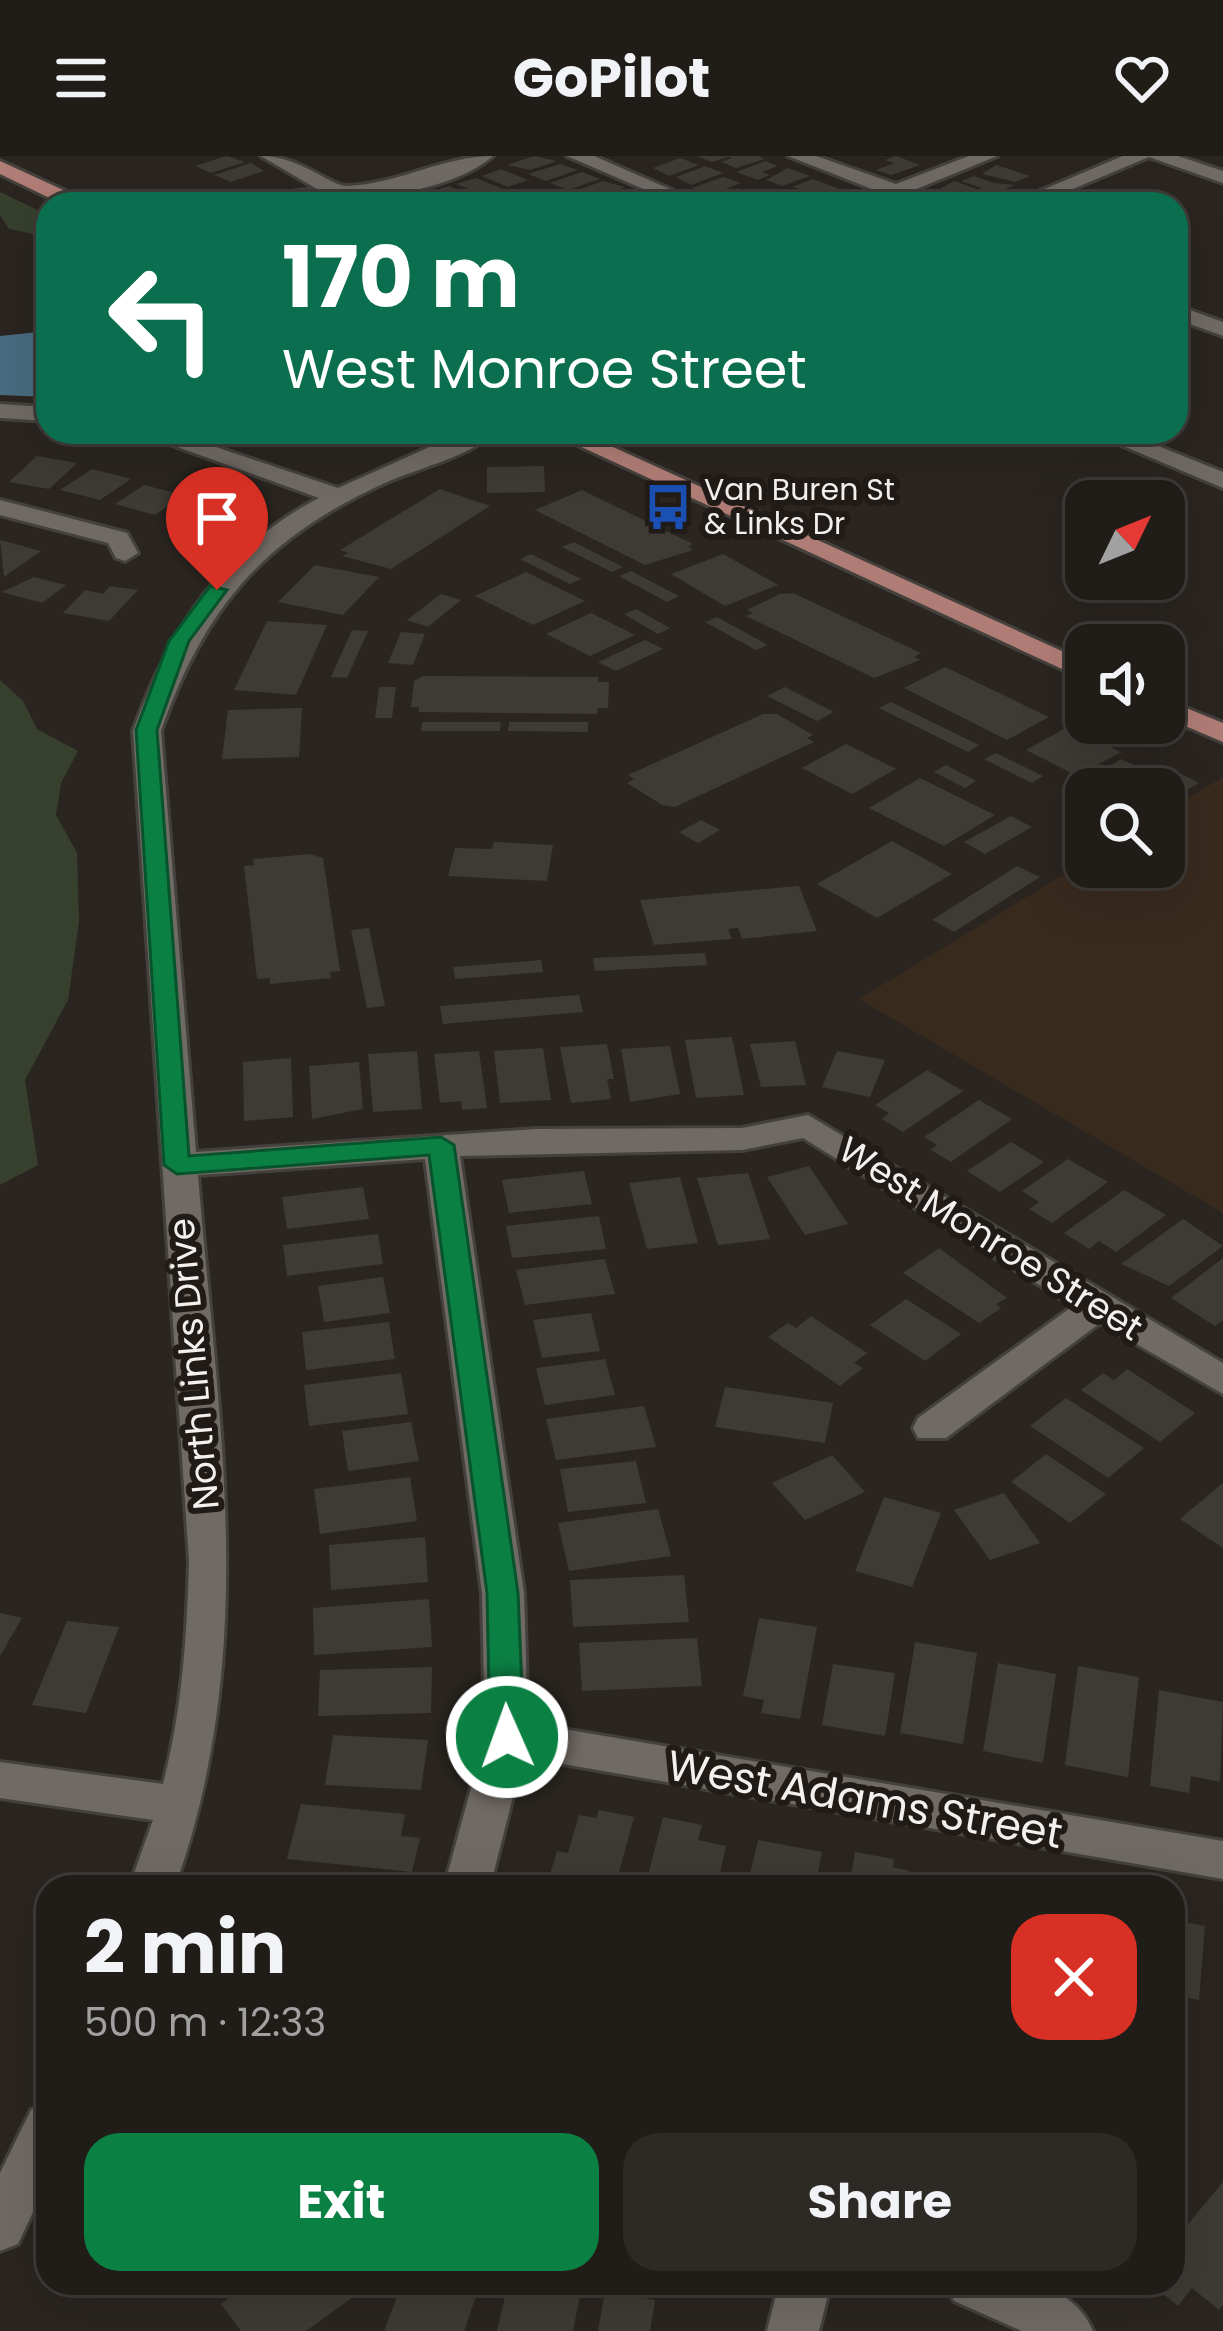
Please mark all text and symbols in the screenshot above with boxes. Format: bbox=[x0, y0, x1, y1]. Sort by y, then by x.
text: GoPilot bbox=[513, 40, 710, 116]
icon: menu bbox=[48, 45, 114, 111]
icon: heart bbox=[1109, 45, 1175, 111]
text: 170 m bbox=[282, 219, 520, 336]
icon: left bbox=[84, 240, 240, 396]
text: West Monroe Street bbox=[282, 331, 807, 407]
pin bbox=[166, 467, 268, 590]
place label: Van Buren St & Links Dr bbox=[704, 468, 895, 545]
north arrow bbox=[1065, 480, 1185, 600]
map controls bbox=[1065, 480, 1185, 888]
bus stop icon: Van Buren St & Links Dr bbox=[643, 482, 693, 532]
icon: arrive bbox=[184, 485, 250, 551]
button: sound bbox=[1065, 624, 1185, 744]
button: search bbox=[1065, 768, 1185, 888]
street label: West Monroe Street bbox=[829, 1124, 1153, 1353]
street label: North Links Drive bbox=[155, 1216, 232, 1512]
position arrow bbox=[444, 1674, 570, 1800]
street label: West Adams Street bbox=[663, 1736, 1067, 1863]
text: 2 min bbox=[84, 1897, 286, 1998]
button: close bbox=[1011, 1914, 1137, 2040]
text: 500 m · 12:33 bbox=[84, 1995, 326, 2050]
button: Exit bbox=[84, 2133, 599, 2271]
button: Share bbox=[623, 2133, 1137, 2271]

